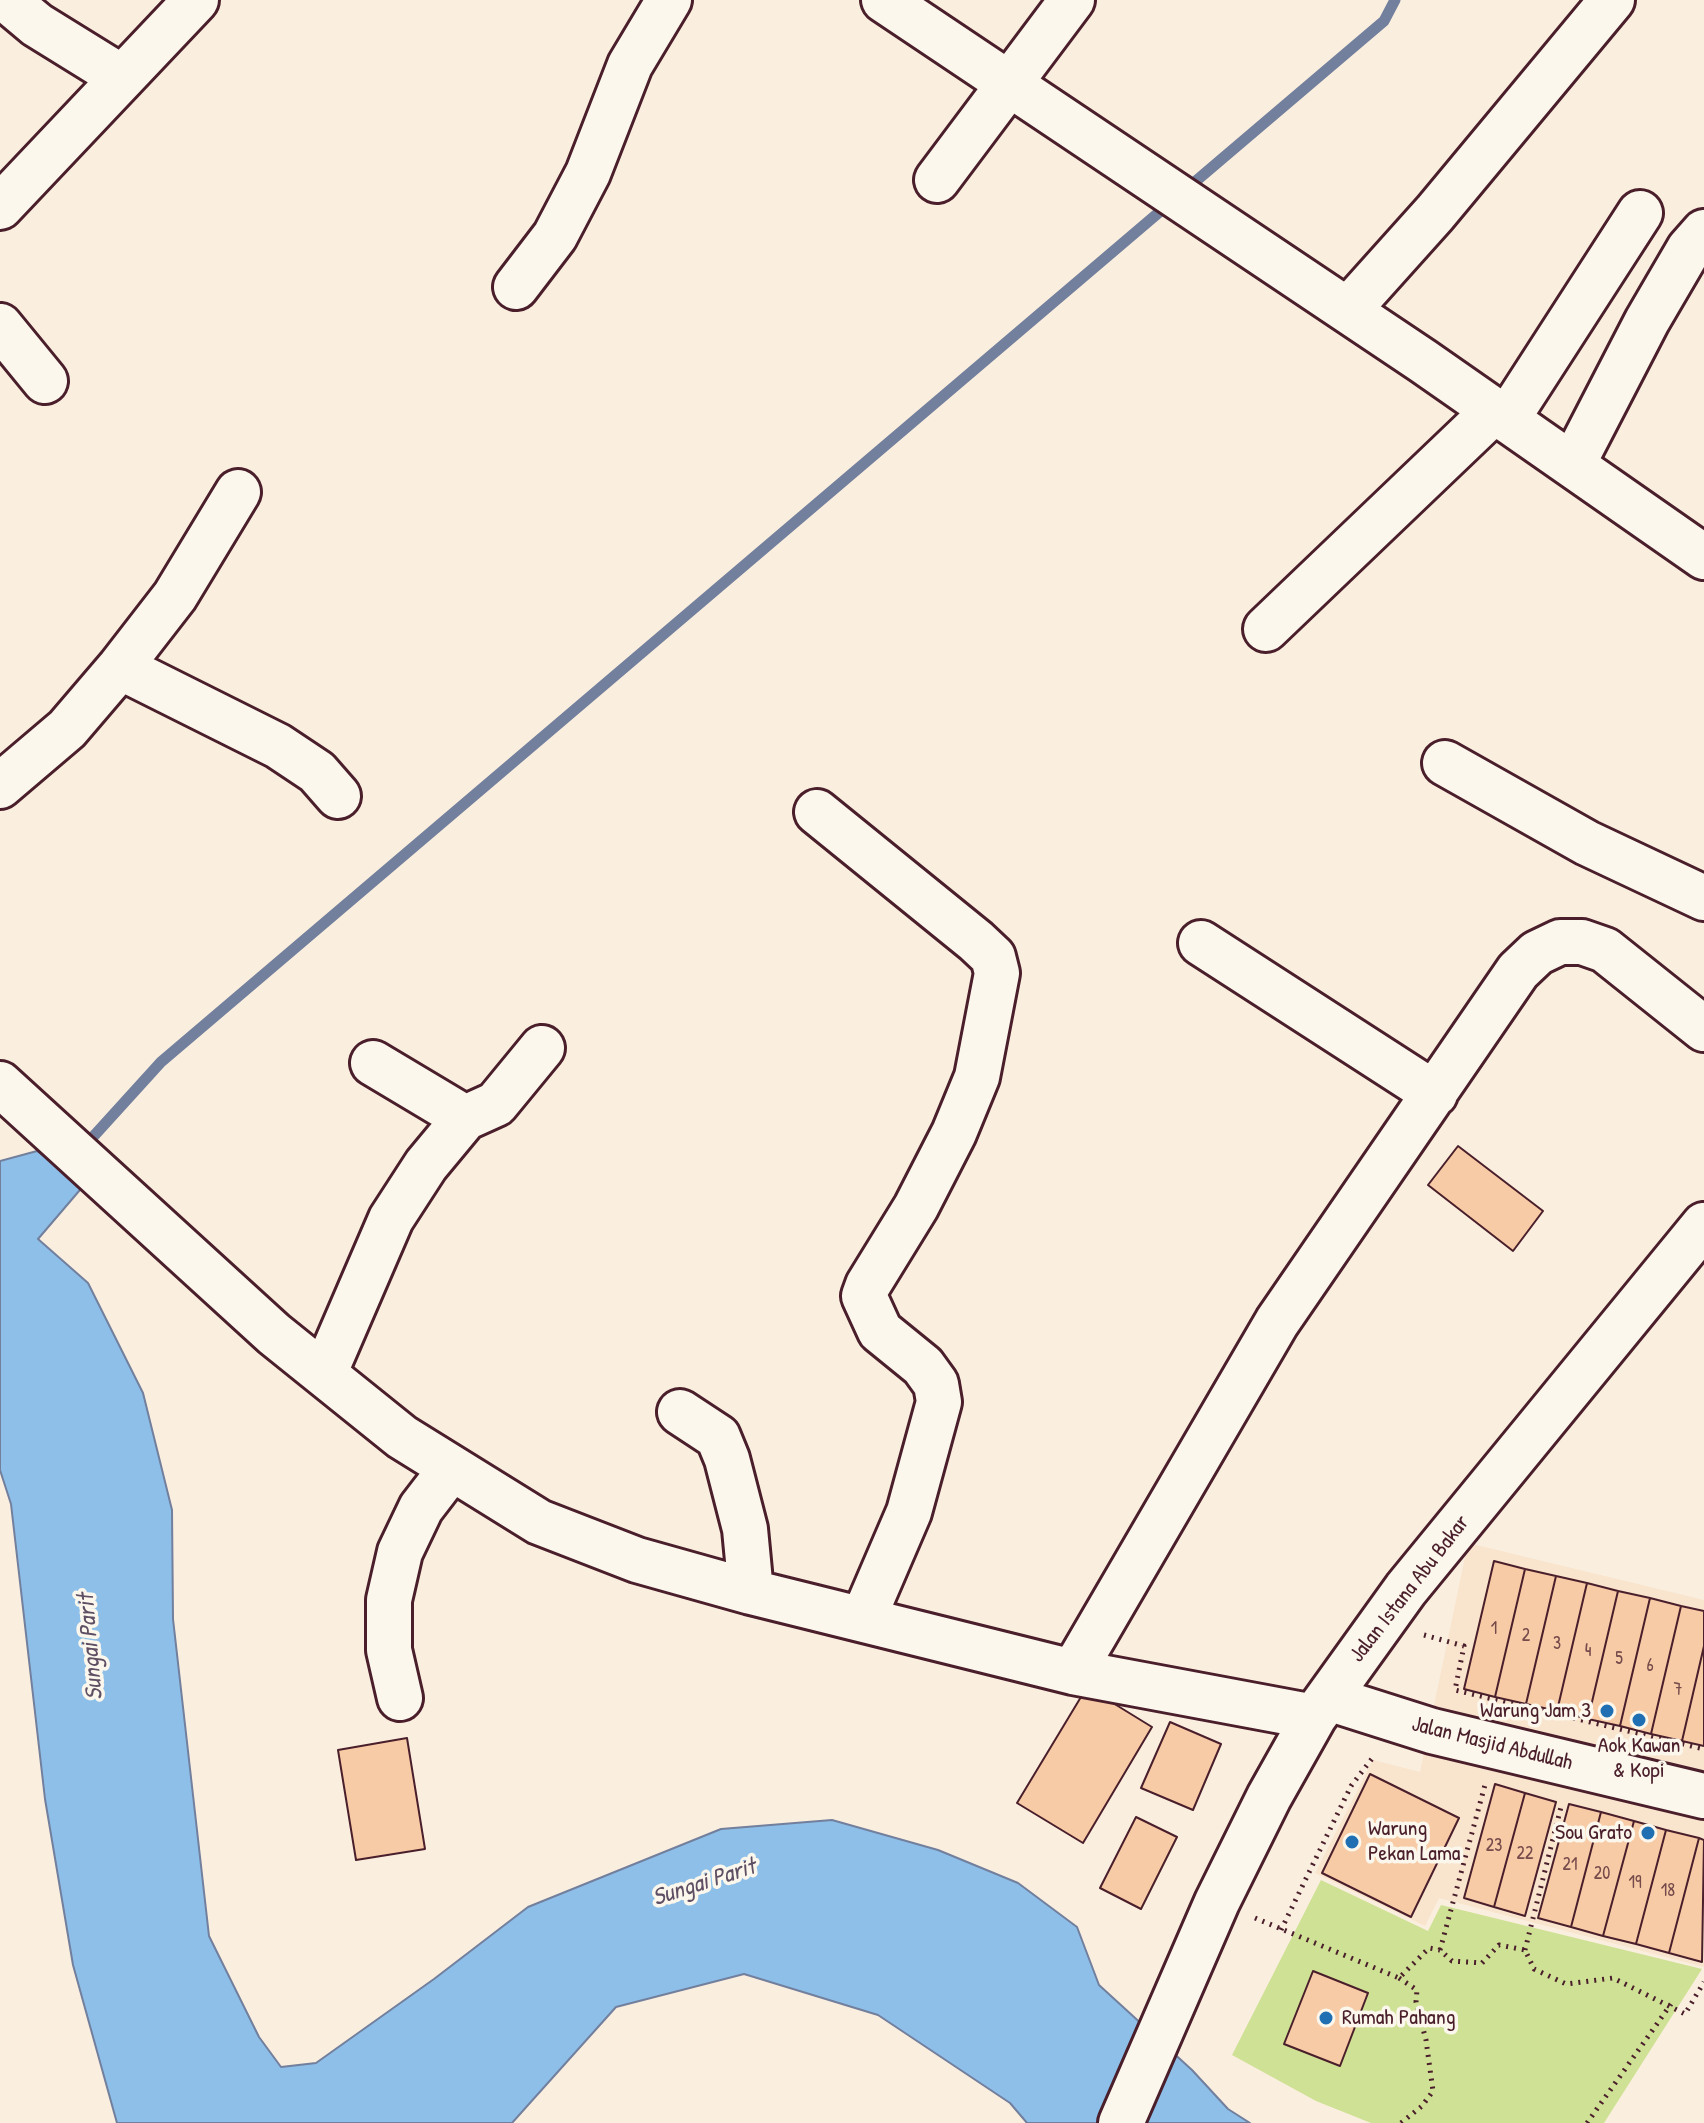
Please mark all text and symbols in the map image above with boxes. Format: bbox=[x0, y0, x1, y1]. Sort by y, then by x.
street label: Jalan Istana Abu Bakar bbox=[1344, 1510, 1476, 1668]
water label: Sungai Parit bbox=[72, 1593, 110, 1701]
house number: 1 bbox=[1491, 1618, 1497, 1640]
house number: 2 bbox=[1522, 1625, 1530, 1647]
house number: 3 bbox=[1553, 1633, 1561, 1655]
house number: 4 bbox=[1585, 1640, 1591, 1662]
house number: 5 bbox=[1615, 1648, 1623, 1670]
house number: 6 bbox=[1646, 1655, 1654, 1677]
house number: 7 bbox=[1674, 1679, 1682, 1701]
place label: Warung Jam 3 bbox=[1480, 1698, 1591, 1724]
marker: Warung Jam 3 bbox=[1598, 1702, 1616, 1720]
street label: Jalan Masjid Abdullah bbox=[1409, 1711, 1575, 1777]
marker: Aok Kawan & Kopi bbox=[1630, 1711, 1648, 1729]
place label: Aok Kawan & Kopi bbox=[1598, 1733, 1680, 1784]
place label: Warung Pekan Lama bbox=[1368, 1816, 1460, 1868]
place label: Sou Grato bbox=[1555, 1820, 1632, 1846]
marker: Sou Grato bbox=[1639, 1824, 1657, 1842]
marker: Warung Pekan Lama bbox=[1343, 1833, 1361, 1851]
house number: 23 bbox=[1486, 1835, 1502, 1857]
house number: 22 bbox=[1517, 1843, 1533, 1865]
water label: Sungai Parit bbox=[649, 1853, 759, 1913]
house number: 21 bbox=[1563, 1854, 1577, 1876]
house number: 20 bbox=[1594, 1863, 1610, 1885]
house number: 19 bbox=[1628, 1872, 1642, 1894]
house number: 18 bbox=[1661, 1880, 1675, 1902]
place label: Rumah Pahang bbox=[1342, 2005, 1455, 2031]
marker: Rumah Pahang bbox=[1317, 2009, 1335, 2027]

